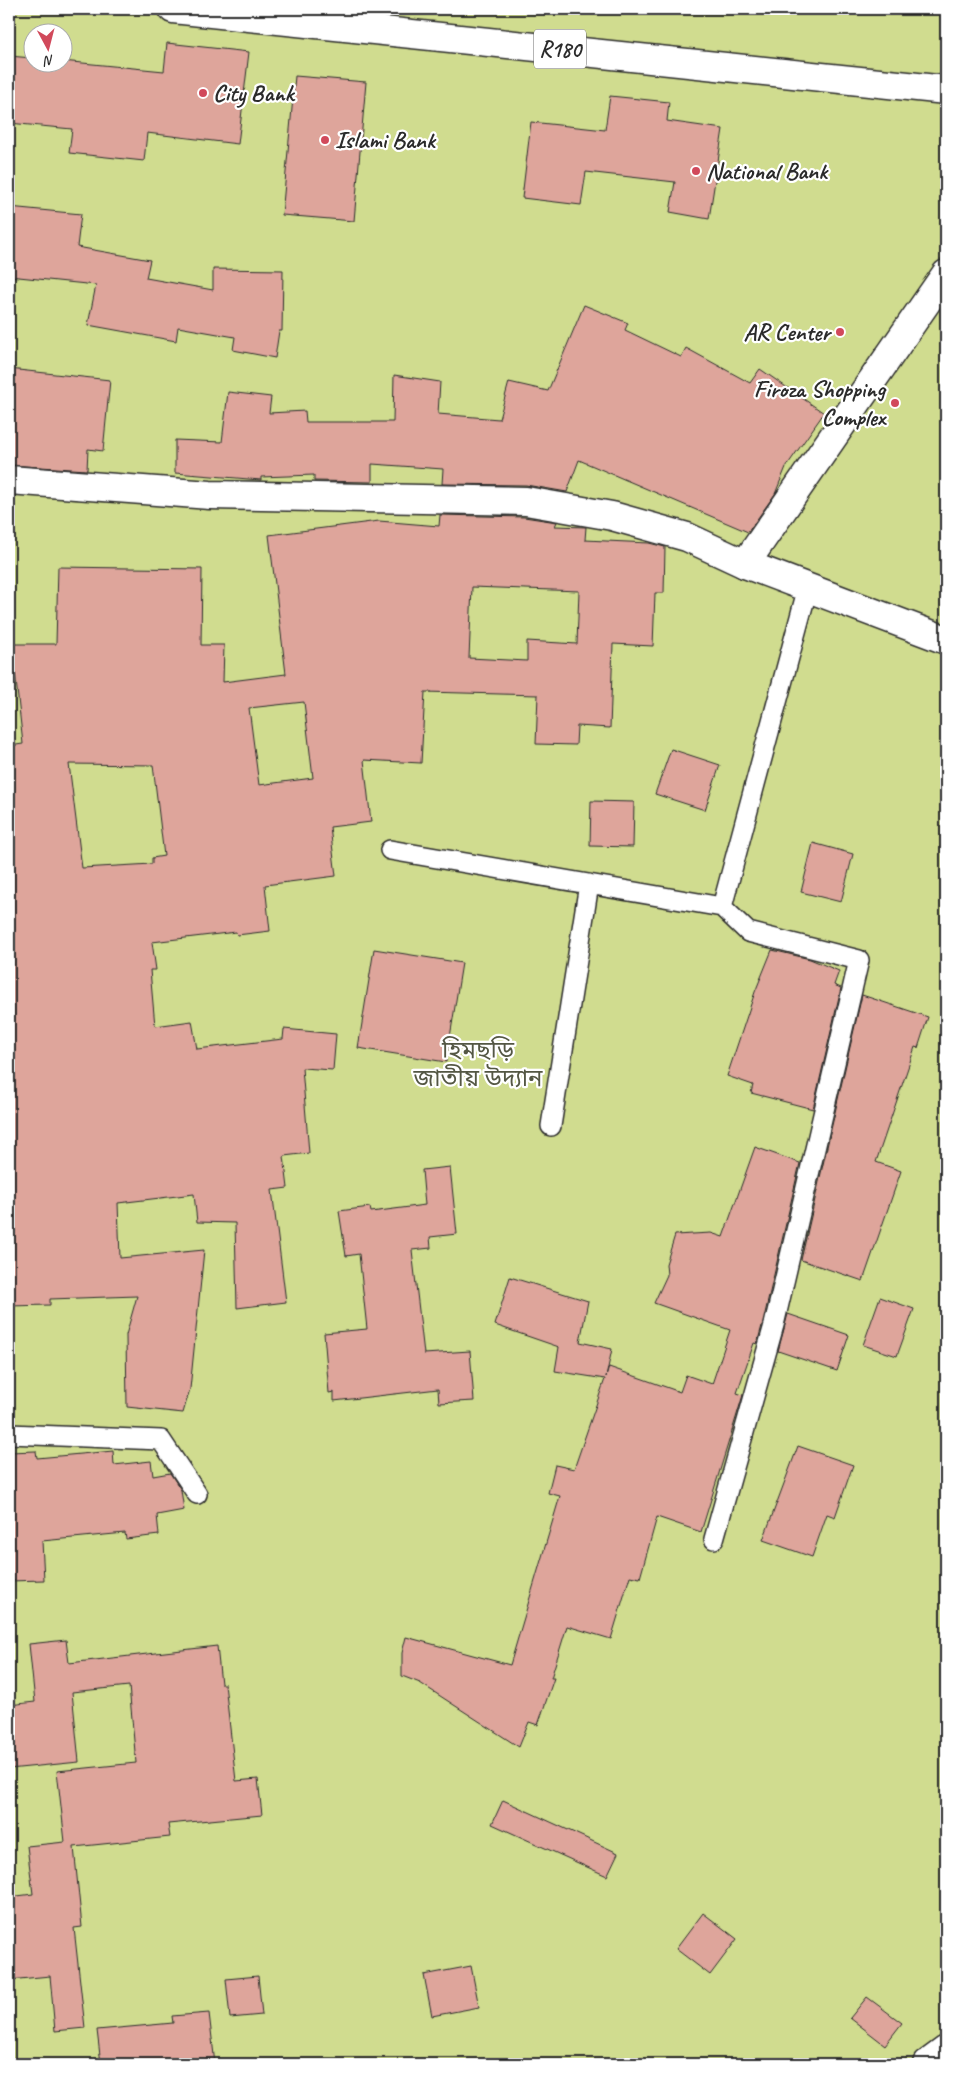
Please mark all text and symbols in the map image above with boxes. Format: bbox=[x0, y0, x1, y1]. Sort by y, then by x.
north arrow bbox=[22, 22, 72, 72]
road number: R180 bbox=[534, 30, 586, 68]
text: N bbox=[42, 51, 55, 70]
place label: City Bank bbox=[213, 78, 295, 108]
marker: City Bank bbox=[197, 87, 209, 99]
place label: Islami Bank bbox=[335, 125, 437, 155]
marker: Islami Bank bbox=[319, 134, 331, 146]
place label: National Bank bbox=[706, 156, 829, 186]
marker: National Bank bbox=[690, 165, 702, 177]
place label: AR Center bbox=[743, 317, 832, 347]
marker: AR Center bbox=[834, 326, 846, 338]
place label: Firoza Shopping Complex bbox=[754, 374, 887, 432]
marker: Firoza Shopping Complex bbox=[889, 397, 901, 409]
park label: হিমছড়ি জাতীয় উদ্যান bbox=[413, 1035, 543, 1093]

